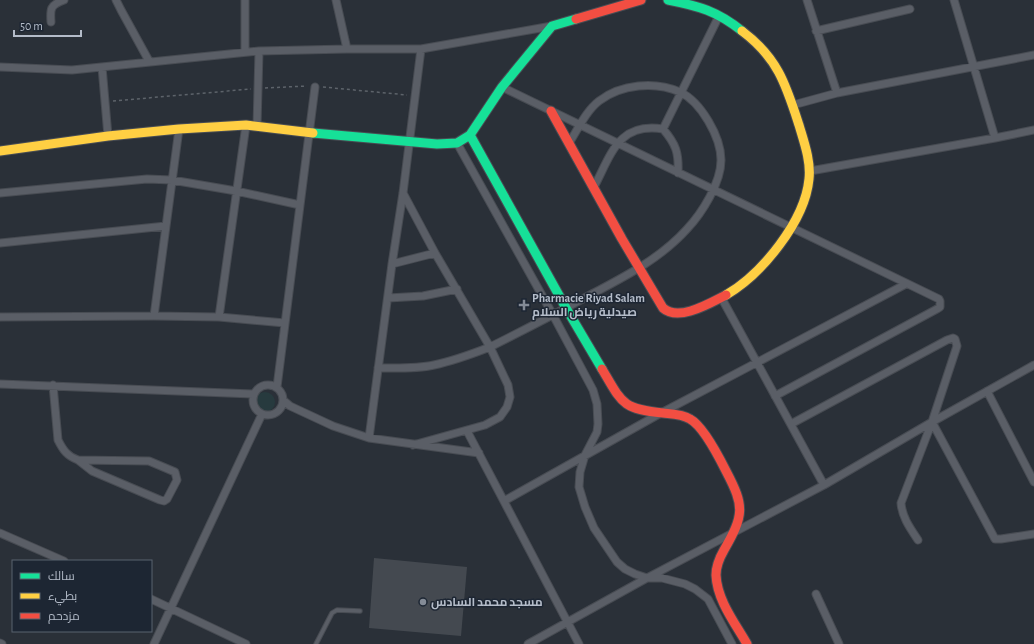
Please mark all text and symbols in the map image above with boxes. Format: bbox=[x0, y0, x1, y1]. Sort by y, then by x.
scale bar bbox=[14, 12, 81, 38]
text: 50 m bbox=[20, 20, 43, 32]
place label: Pharmacie Riyad Salam صيدلية رياض السلام bbox=[532, 292, 645, 320]
marker: Pharmacie Riyad Salam صيدلية رياض السلام bbox=[519, 300, 529, 310]
legend bbox=[12, 560, 152, 632]
text: سالك bbox=[48, 570, 75, 582]
text: بطيء bbox=[48, 590, 77, 606]
place label: مسجد محمد السادس bbox=[431, 596, 543, 610]
marker: مسجد محمد السادس bbox=[418, 597, 428, 607]
text: مزدحم bbox=[48, 610, 80, 624]

